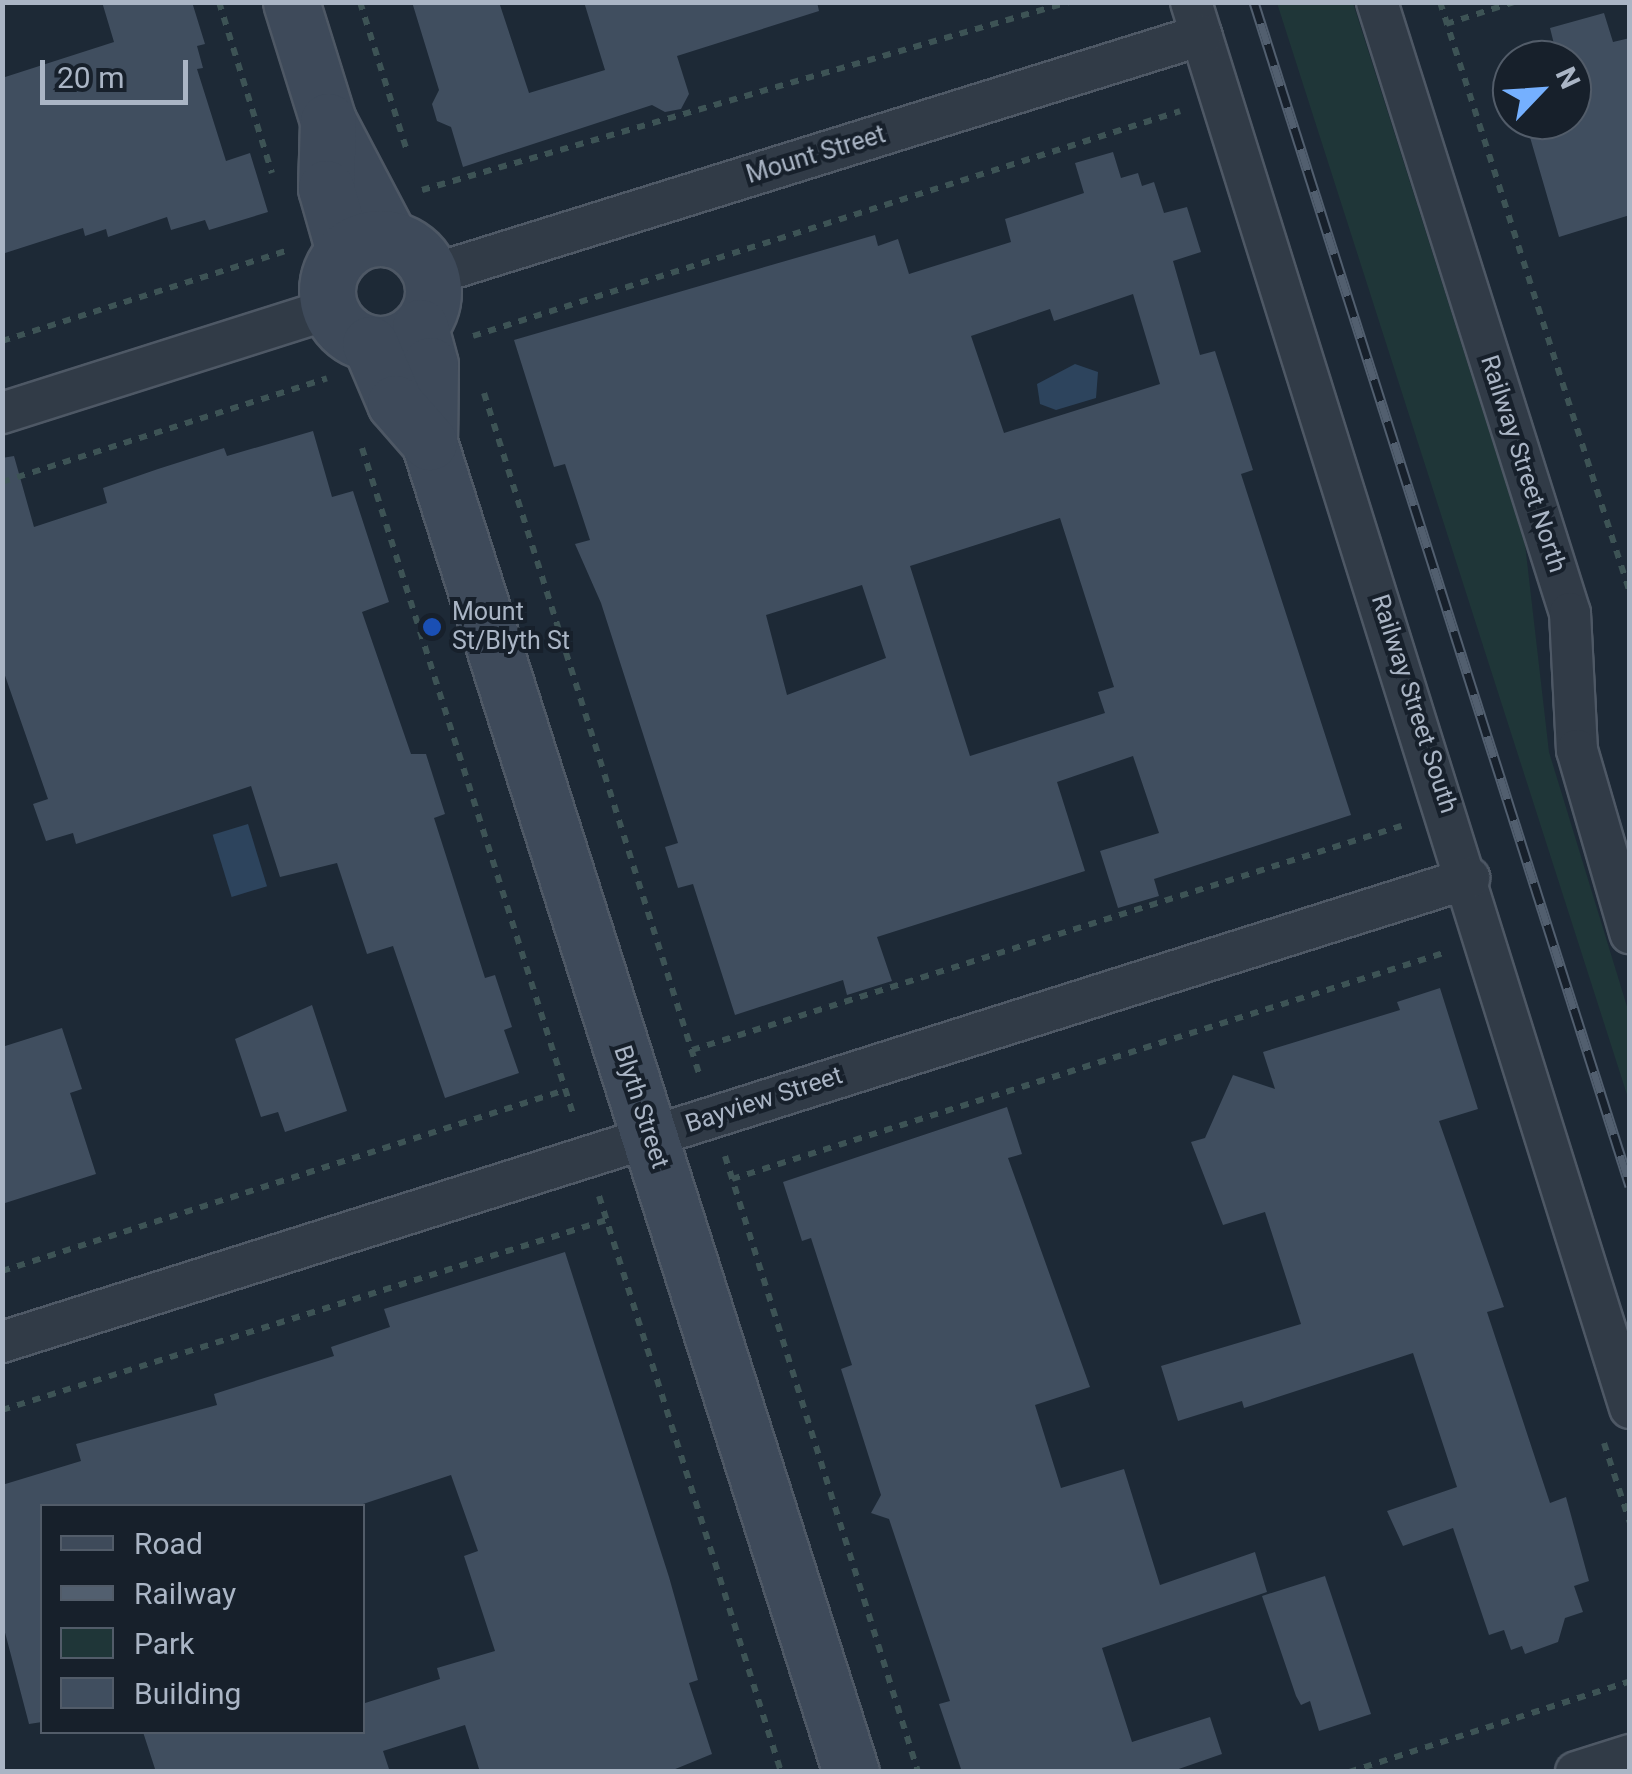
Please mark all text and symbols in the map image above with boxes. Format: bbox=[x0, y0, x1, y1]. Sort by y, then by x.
scale bar bbox=[45, 40, 192, 102]
north arrow bbox=[1492, 40, 1592, 140]
text: 20 m bbox=[57, 60, 124, 95]
text: N bbox=[1549, 62, 1587, 94]
street label: Mount Street bbox=[743, 120, 889, 190]
street label: Railway Street North bbox=[1474, 352, 1572, 576]
street label: Railway Street South bbox=[1364, 591, 1464, 817]
place label: Mount St/Blyth St bbox=[452, 598, 570, 657]
marker: Mount St/Blyth St bbox=[421, 616, 443, 638]
street label: Blyth Street bbox=[607, 1042, 675, 1172]
street label: Bayview Street bbox=[682, 1061, 846, 1139]
legend bbox=[40, 1504, 365, 1734]
text: Road bbox=[134, 1526, 203, 1561]
text: Railway bbox=[134, 1576, 236, 1611]
text: Park bbox=[134, 1626, 194, 1661]
text: Building bbox=[134, 1676, 241, 1711]

